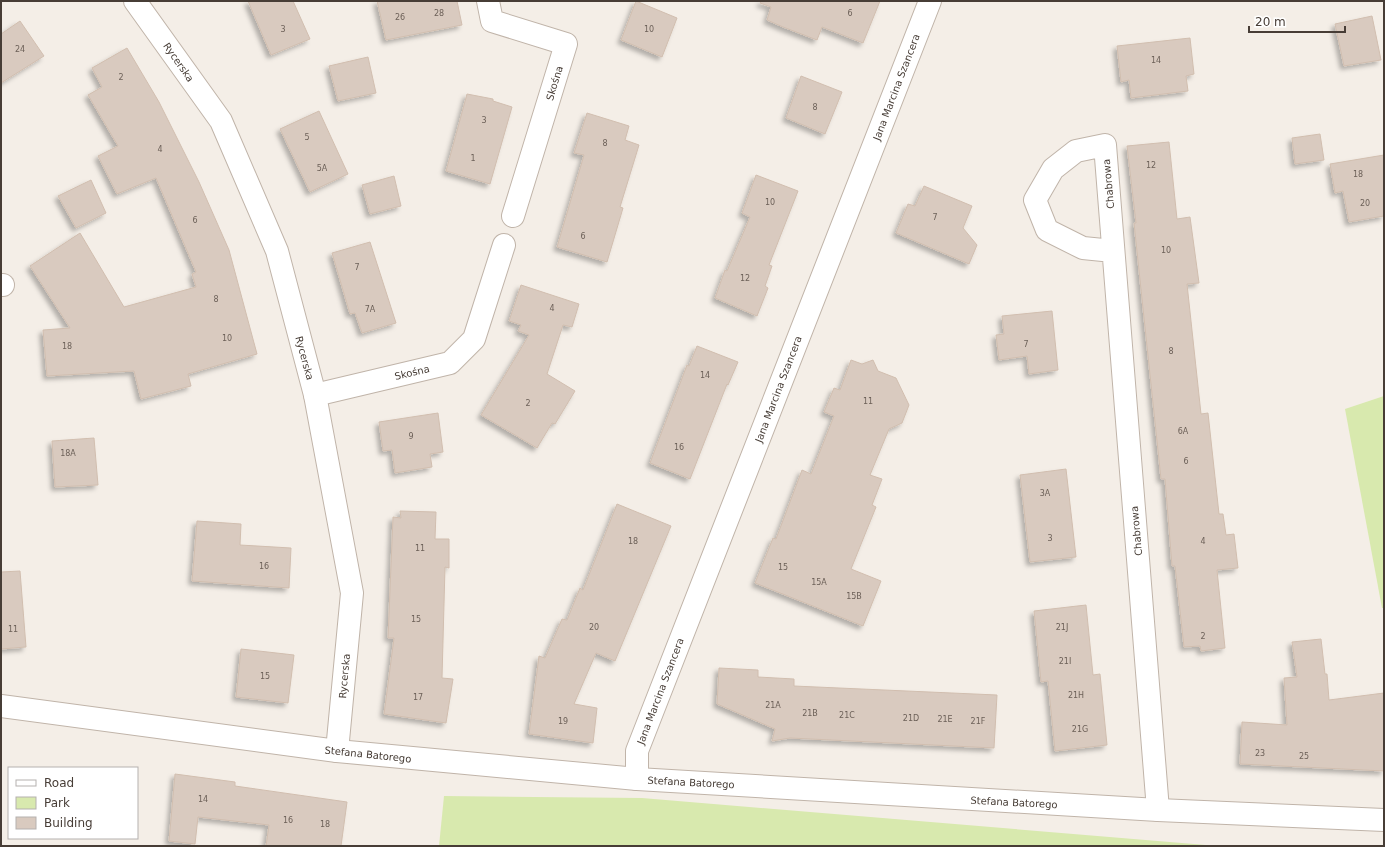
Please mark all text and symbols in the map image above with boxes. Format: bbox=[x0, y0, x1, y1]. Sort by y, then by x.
scale bar bbox=[1249, 8, 1345, 34]
house number: 28 bbox=[434, 9, 444, 18]
house number: 6 bbox=[847, 9, 853, 18]
house number: 26 bbox=[395, 13, 405, 22]
text: 20 m bbox=[1255, 15, 1286, 29]
house number: 3 bbox=[280, 25, 286, 34]
house number: 10 bbox=[644, 25, 654, 34]
street label: Jana Marcina Szancera bbox=[871, 32, 922, 143]
street label: Rycerska bbox=[161, 41, 196, 84]
house number: 24 bbox=[15, 45, 25, 54]
house number: 14 bbox=[1151, 56, 1161, 65]
street label: Skośna bbox=[544, 65, 565, 102]
house number: 2 bbox=[118, 73, 124, 82]
house number: 8 bbox=[812, 103, 818, 112]
house number: 3 bbox=[481, 116, 487, 125]
house number: 5 bbox=[304, 133, 310, 142]
house number: 8 bbox=[602, 139, 608, 148]
house number: 4 bbox=[157, 145, 163, 154]
house number: 1 bbox=[470, 154, 476, 163]
street label: Chabrowa bbox=[1101, 159, 1116, 209]
house number: 12 bbox=[1146, 161, 1156, 170]
house number: 5A bbox=[317, 164, 328, 173]
house number: 18 bbox=[1353, 170, 1363, 179]
house number: 10 bbox=[765, 198, 775, 207]
house number: 20 bbox=[1360, 199, 1370, 208]
house number: 7 bbox=[932, 213, 938, 222]
house number: 6 bbox=[192, 216, 198, 225]
house number: 6 bbox=[580, 232, 586, 241]
house number: 10 bbox=[1161, 246, 1171, 255]
house number: 7 bbox=[354, 263, 360, 272]
house number: 12 bbox=[740, 274, 750, 283]
house number: 8 bbox=[213, 295, 219, 304]
house number: 4 bbox=[549, 304, 555, 313]
house number: 7A bbox=[365, 305, 376, 314]
house number: 10 bbox=[222, 334, 232, 343]
street label: Jana Marcina Szancera bbox=[753, 334, 804, 445]
street label: Rycerska bbox=[293, 335, 316, 381]
house number: 7 bbox=[1023, 340, 1029, 349]
house number: 18 bbox=[62, 342, 72, 351]
house number: 8 bbox=[1168, 347, 1174, 356]
street label: Skośna bbox=[394, 363, 431, 382]
house number: 14 bbox=[700, 371, 710, 380]
house number: 11 bbox=[863, 397, 873, 406]
house number: 2 bbox=[525, 399, 531, 408]
house number: 6A bbox=[1178, 427, 1189, 436]
house number: 9 bbox=[408, 432, 414, 441]
house number: 16 bbox=[674, 443, 684, 452]
house number: 18A bbox=[60, 449, 76, 458]
house number: 6 bbox=[1183, 457, 1189, 466]
house number: 3A bbox=[1040, 489, 1051, 498]
street label: Chabrowa bbox=[1129, 506, 1144, 556]
house number: 3 bbox=[1047, 534, 1053, 543]
house number: 18 bbox=[628, 537, 638, 546]
house number: 4 bbox=[1200, 537, 1206, 546]
house number: 11 bbox=[415, 544, 425, 553]
house number: 16 bbox=[259, 562, 269, 571]
house number: 15 bbox=[778, 563, 788, 572]
house number: 15A bbox=[811, 578, 827, 587]
house number: 15B bbox=[846, 592, 862, 601]
house number: 15 bbox=[411, 615, 421, 624]
house number: 20 bbox=[589, 623, 599, 632]
house number: 21J bbox=[1056, 623, 1068, 632]
house number: 11 bbox=[8, 625, 18, 634]
house number: 2 bbox=[1200, 632, 1206, 641]
street label: Jana Marcina Szancera bbox=[635, 636, 686, 747]
street label: Rycerska bbox=[337, 653, 352, 699]
house number: 21I bbox=[1059, 657, 1071, 666]
house number: 15 bbox=[260, 672, 270, 681]
house number: 21H bbox=[1068, 691, 1084, 700]
house number: 17 bbox=[413, 693, 423, 702]
house number: 21A bbox=[765, 701, 781, 710]
house number: 21B bbox=[802, 709, 818, 718]
house number: 21C bbox=[839, 711, 855, 720]
house number: 21D bbox=[903, 714, 919, 723]
house number: 21E bbox=[937, 715, 953, 724]
house number: 19 bbox=[558, 717, 568, 726]
house number: 21F bbox=[971, 717, 986, 726]
house number: 21G bbox=[1072, 725, 1088, 734]
street label: Stefana Batorego bbox=[324, 744, 412, 765]
house number: 23 bbox=[1255, 749, 1265, 758]
house number: 25 bbox=[1299, 752, 1309, 761]
legend bbox=[8, 767, 138, 839]
street label: Stefana Batorego bbox=[647, 775, 735, 790]
text: Road bbox=[44, 776, 74, 790]
house number: 14 bbox=[198, 795, 208, 804]
street label: Stefana Batorego bbox=[970, 795, 1058, 810]
text: Park bbox=[44, 796, 70, 810]
text: Building bbox=[44, 816, 93, 830]
house number: 16 bbox=[283, 816, 293, 825]
house number: 18 bbox=[320, 820, 330, 829]

